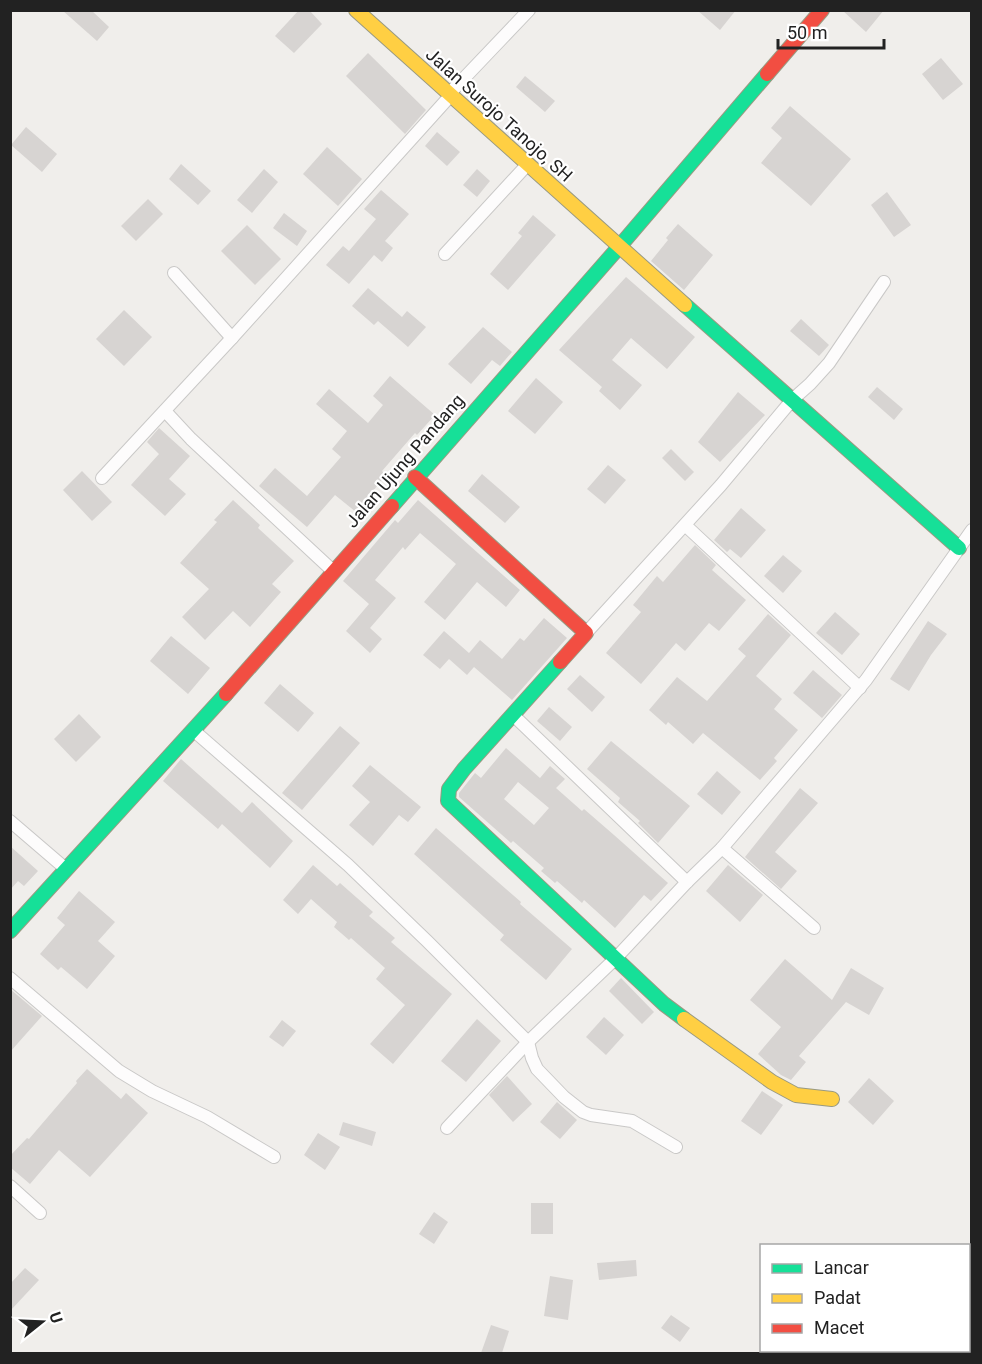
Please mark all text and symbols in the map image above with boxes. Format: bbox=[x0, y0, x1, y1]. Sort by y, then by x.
scale bar bbox=[778, 12, 884, 50]
text: 50 m bbox=[787, 22, 827, 43]
street label: Jalan Surojo Tanojo, SH bbox=[422, 43, 577, 186]
street label: Jalan Ujung Pandang bbox=[341, 390, 468, 532]
legend bbox=[760, 1244, 970, 1352]
text: Lancar bbox=[814, 1257, 869, 1278]
text: Padat bbox=[814, 1287, 861, 1308]
north arrow bbox=[12, 1292, 72, 1352]
text: U bbox=[45, 1310, 66, 1325]
text: Macet bbox=[814, 1317, 864, 1338]

